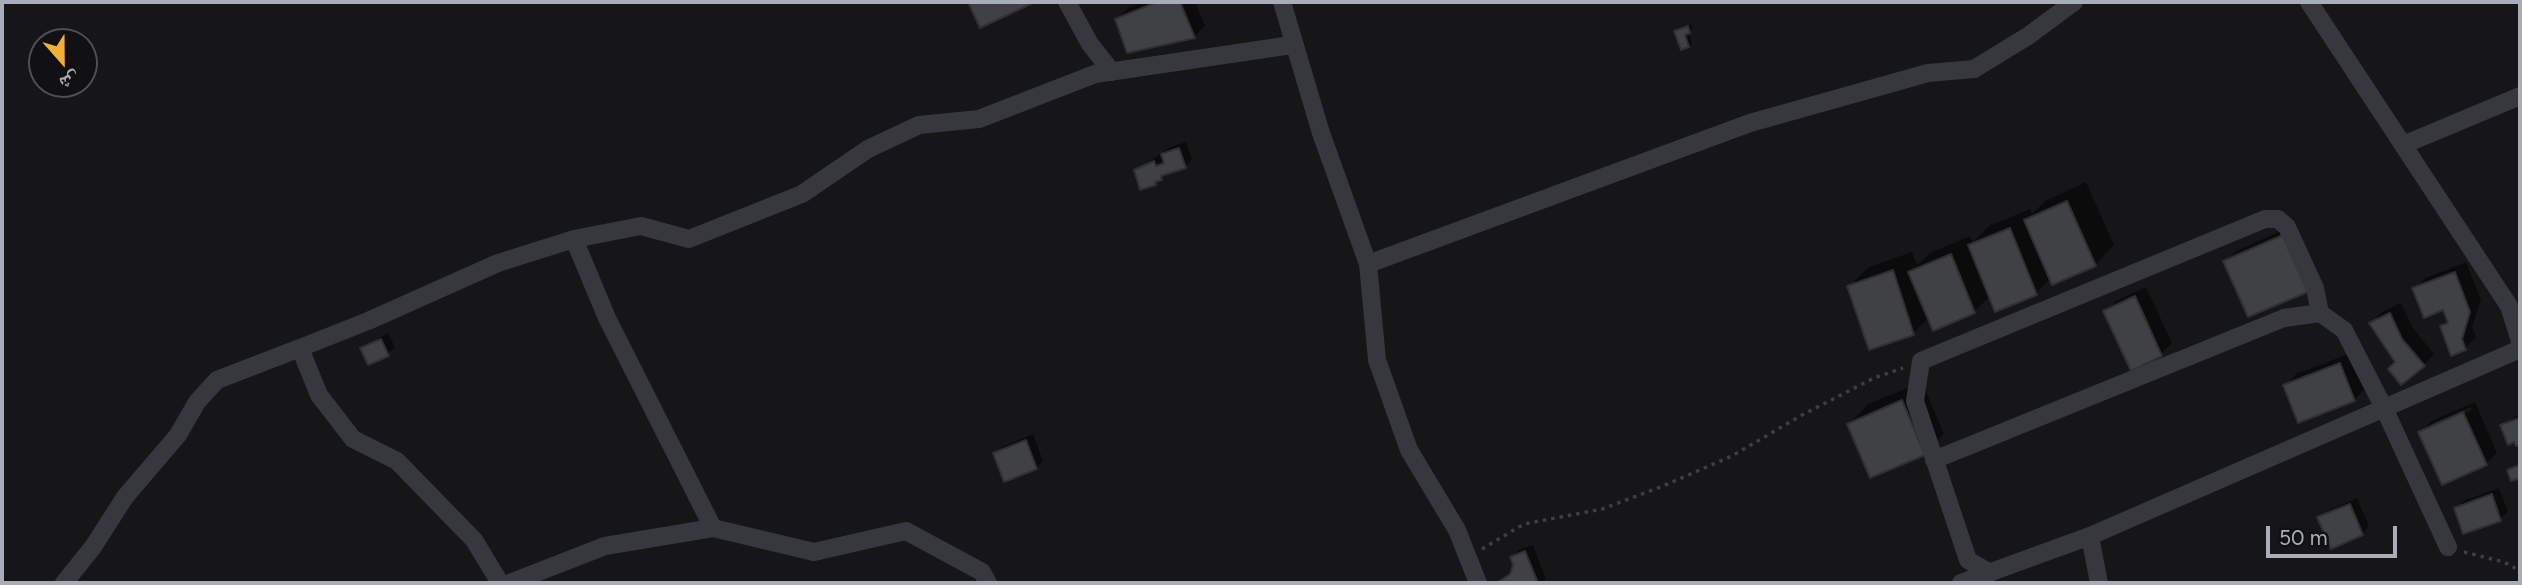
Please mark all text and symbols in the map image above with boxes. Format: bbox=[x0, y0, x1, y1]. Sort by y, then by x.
north arrow bbox=[28, 28, 98, 98]
text: ش bbox=[56, 67, 84, 96]
scale bar bbox=[2270, 512, 2401, 556]
text: 50 m bbox=[2279, 525, 2328, 550]

